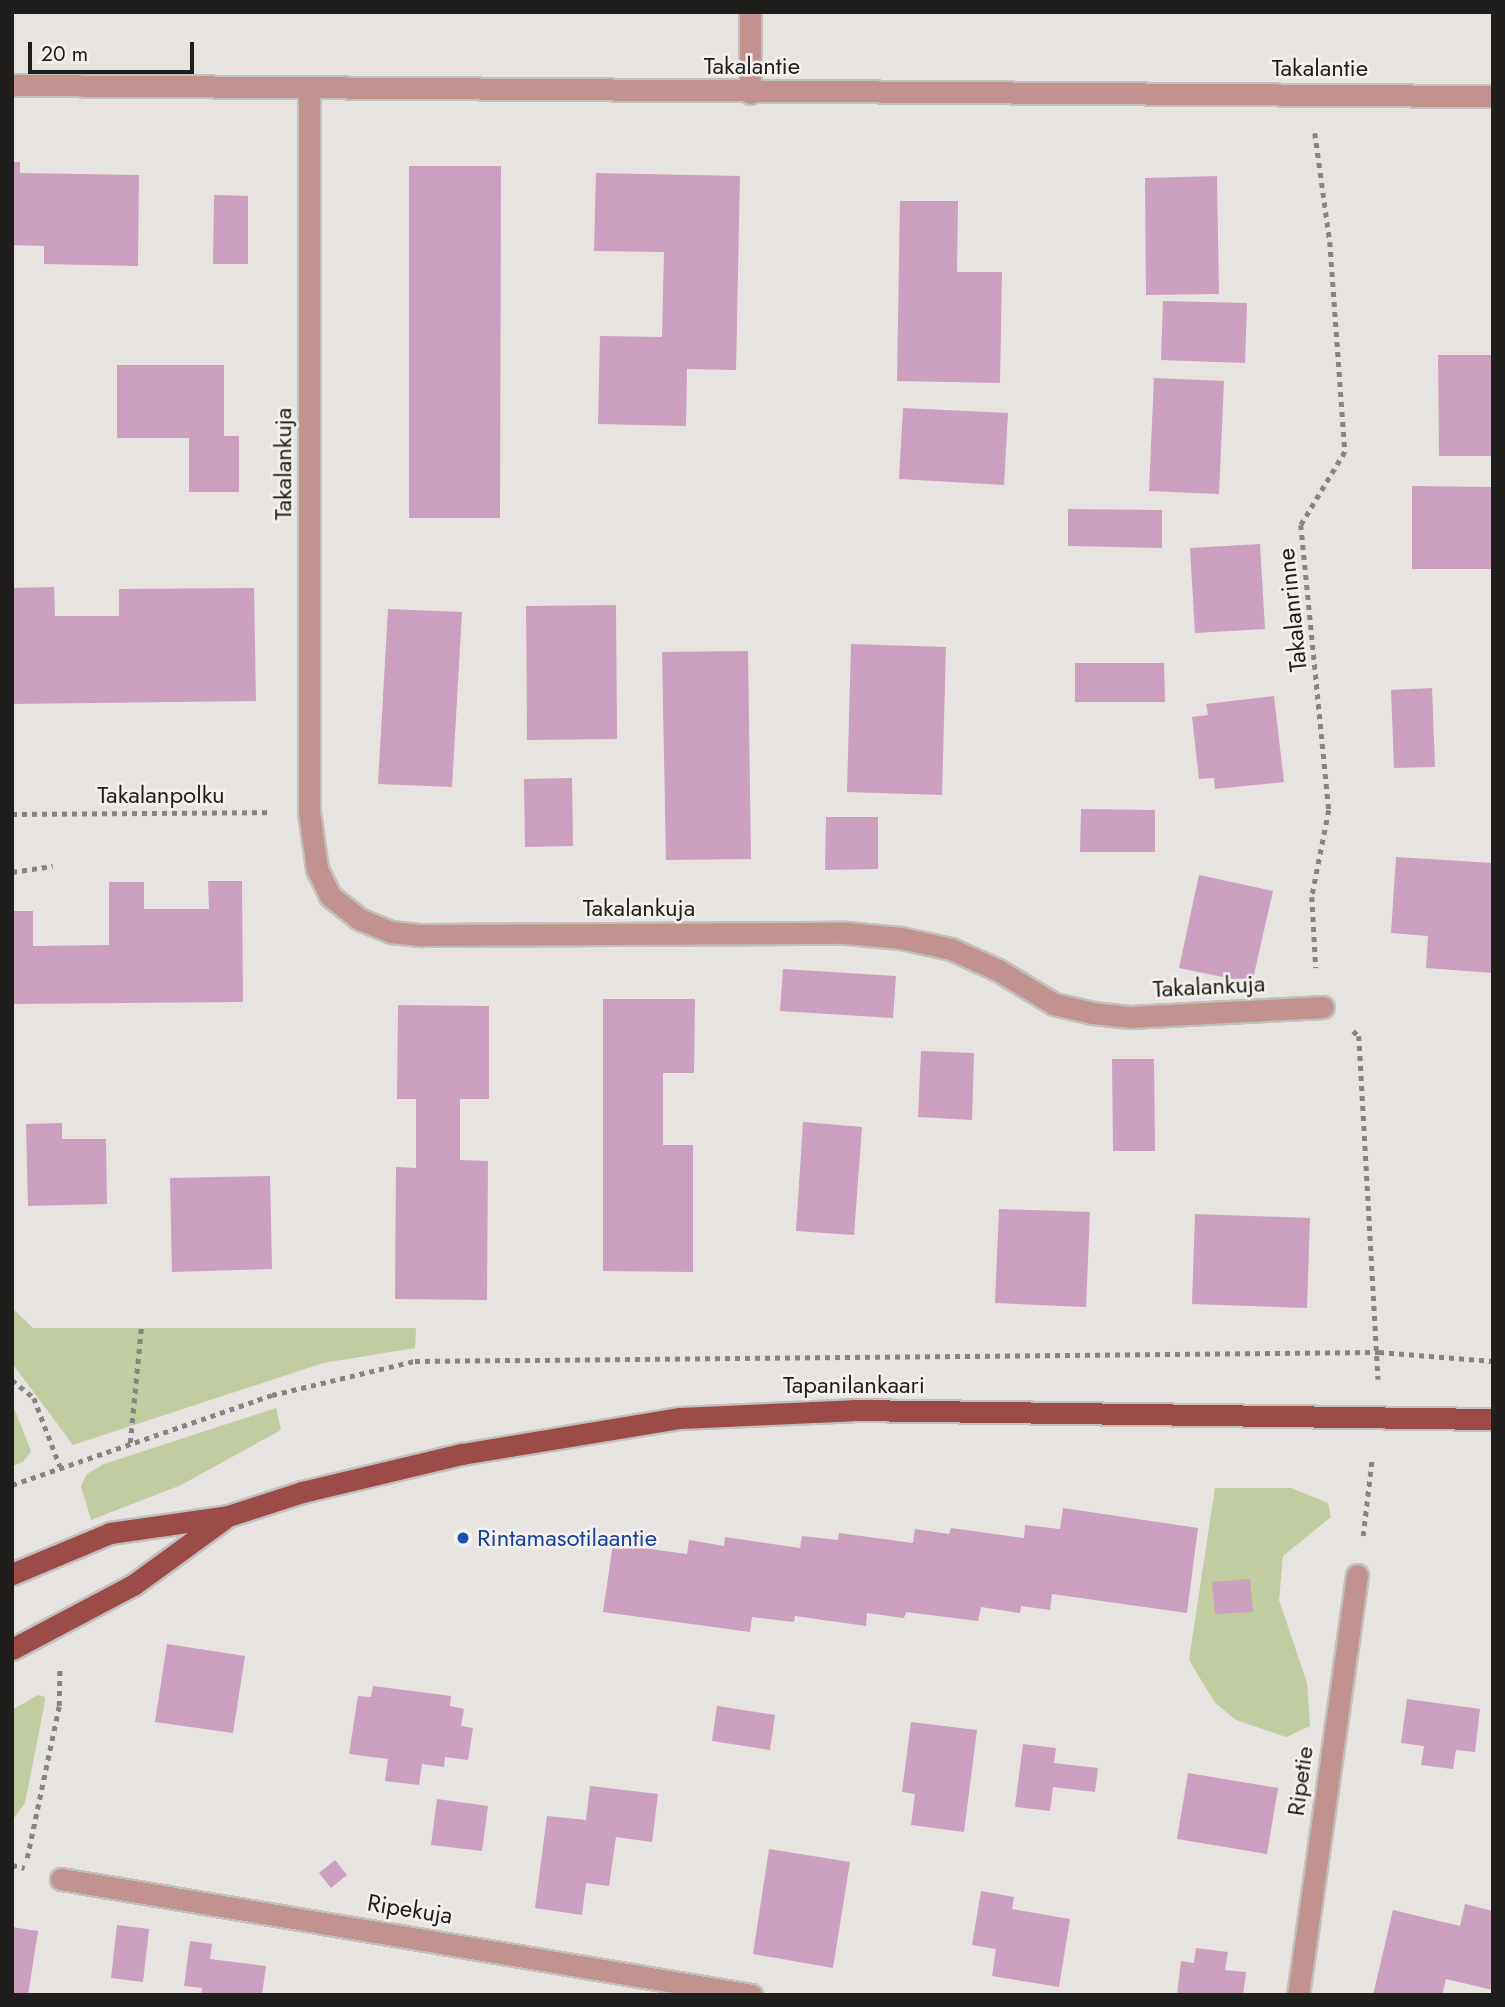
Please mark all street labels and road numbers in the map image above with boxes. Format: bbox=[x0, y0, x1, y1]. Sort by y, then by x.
street label: Takalantie bbox=[704, 52, 800, 80]
street label: Takalantie bbox=[1272, 54, 1368, 82]
street label: Takalankuja bbox=[269, 408, 297, 520]
street label: Takalanrinne bbox=[1271, 547, 1313, 673]
street label: Takalanpolku bbox=[97, 781, 225, 809]
street label: Takalankuja bbox=[583, 894, 695, 922]
street label: Takalankuja bbox=[1152, 969, 1266, 1003]
street label: Tapanilankaari bbox=[783, 1371, 925, 1399]
street label: Ripetie bbox=[1281, 1744, 1319, 1818]
street label: Ripekuja bbox=[365, 1888, 455, 1930]

